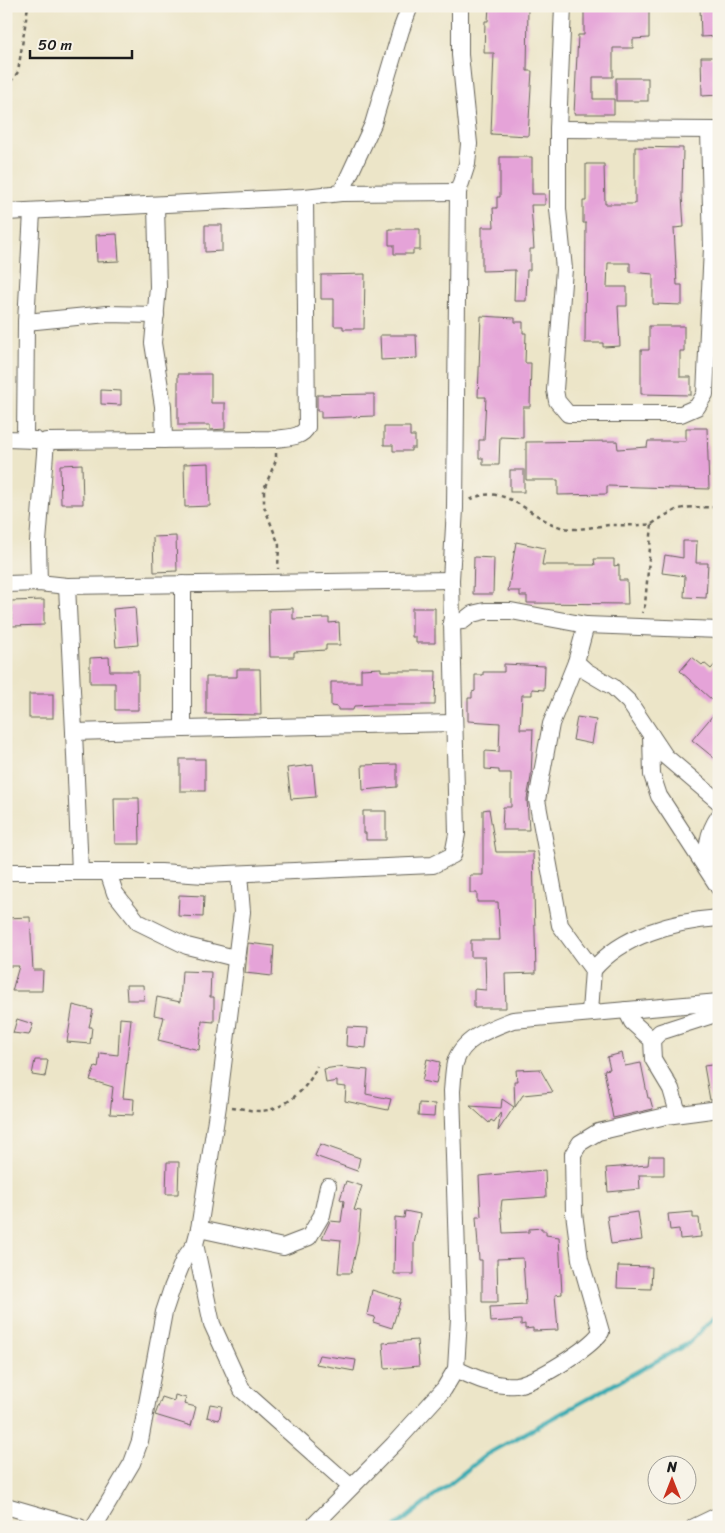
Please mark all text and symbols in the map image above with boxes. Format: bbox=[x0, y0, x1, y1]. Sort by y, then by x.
scale bar bbox=[30, 28, 132, 60]
text: 50 m bbox=[38, 32, 73, 58]
text: N bbox=[666, 1455, 677, 1480]
north arrow bbox=[648, 1456, 698, 1506]

